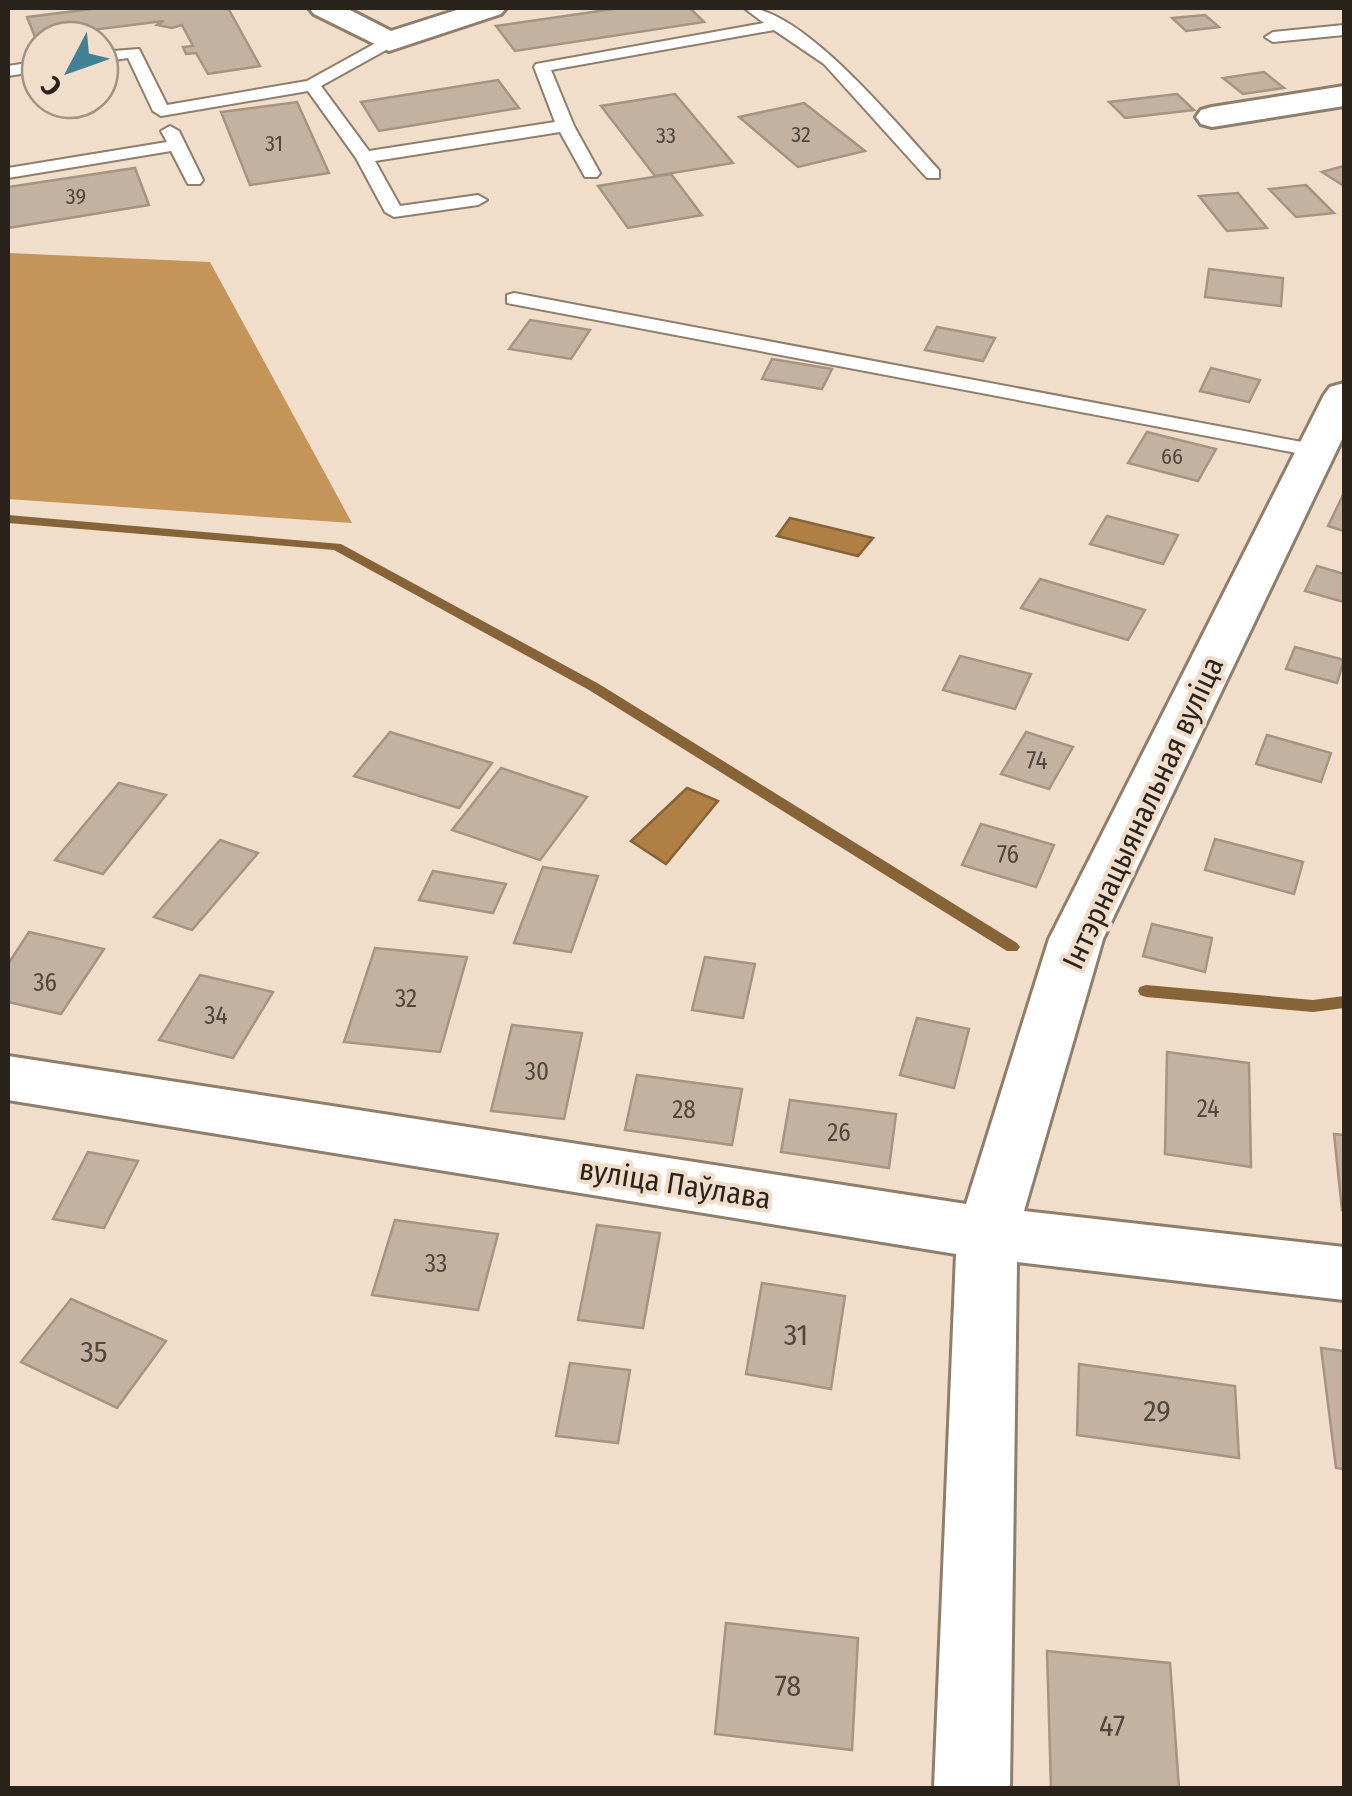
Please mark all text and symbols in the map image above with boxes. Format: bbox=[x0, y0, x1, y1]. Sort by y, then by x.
north arrow bbox=[20, 20, 120, 120]
text: С bbox=[34, 69, 69, 102]
house number: 32 bbox=[791, 121, 811, 148]
house number: 33 bbox=[656, 122, 676, 149]
house number: 31 bbox=[265, 130, 283, 157]
house number: 39 bbox=[66, 183, 86, 210]
house number: 66 bbox=[1161, 443, 1183, 470]
street label: Інтэрнацыянальная вуліца bbox=[1055, 651, 1231, 975]
house number: 74 bbox=[1026, 746, 1048, 776]
house number: 76 bbox=[997, 840, 1019, 870]
house number: 36 bbox=[33, 968, 57, 998]
house number: 32 bbox=[395, 984, 417, 1014]
house number: 34 bbox=[204, 1001, 228, 1031]
house number: 30 bbox=[525, 1057, 549, 1087]
house number: 24 bbox=[1197, 1094, 1219, 1124]
house number: 28 bbox=[672, 1095, 696, 1125]
house number: 26 bbox=[827, 1118, 851, 1148]
street label: вуліца Паўлава bbox=[577, 1151, 773, 1217]
house number: 33 bbox=[425, 1249, 447, 1279]
house number: 31 bbox=[784, 1317, 808, 1353]
house number: 35 bbox=[80, 1334, 108, 1370]
house number: 29 bbox=[1143, 1393, 1171, 1429]
house number: 78 bbox=[775, 1668, 801, 1704]
house number: 47 bbox=[1099, 1708, 1125, 1744]

